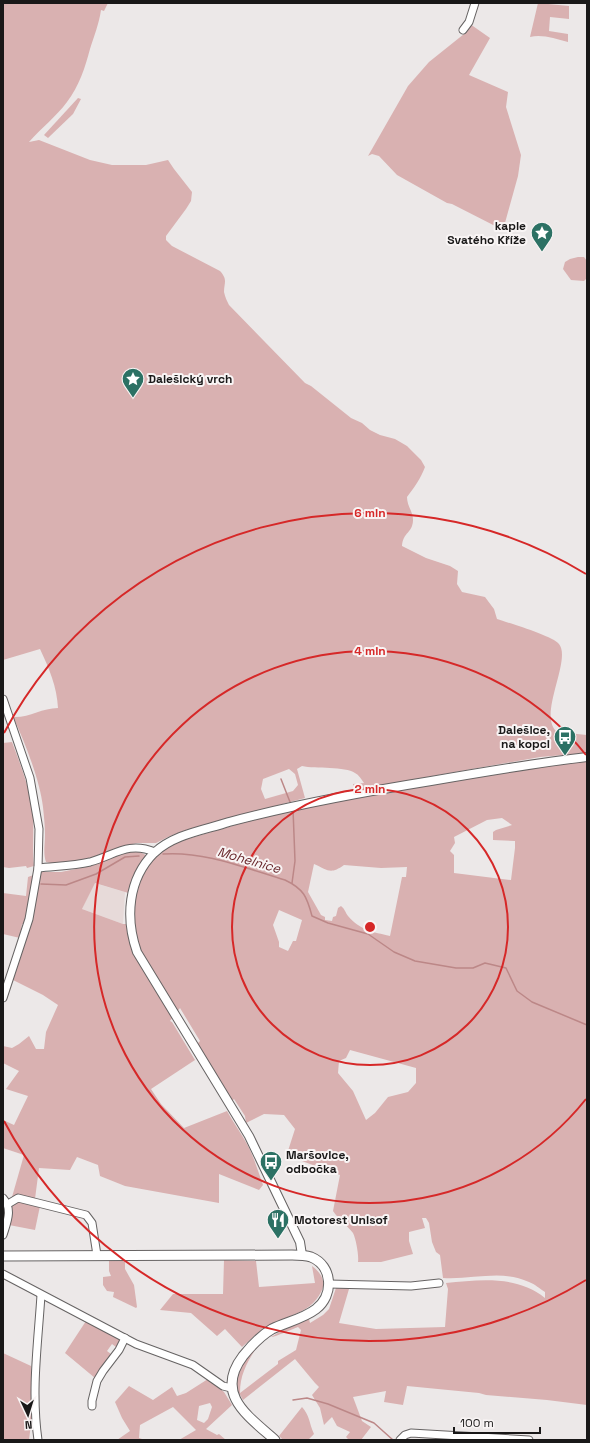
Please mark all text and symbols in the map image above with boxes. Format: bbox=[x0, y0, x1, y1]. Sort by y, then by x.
place label: kaple Svatého Kříže bbox=[447, 218, 526, 248]
place icon: kaple Svatého Kříže bbox=[529, 220, 555, 253]
place icon: Dalešický vrch bbox=[120, 366, 146, 399]
place label: Dalešický vrch bbox=[148, 371, 232, 387]
text: 6 min bbox=[354, 505, 386, 521]
text: 4 min bbox=[354, 643, 386, 659]
place label: Dalešice, na kopci bbox=[498, 722, 550, 752]
bus stop icon: Dalešice, na kopci bbox=[552, 724, 578, 757]
text: 2 min bbox=[354, 781, 386, 797]
water label: Mohelnice bbox=[216, 843, 284, 877]
centre of rings bbox=[363, 920, 377, 934]
place label: Maršovice, odbočka bbox=[286, 1147, 349, 1177]
bus stop icon: Maršovice, odbočka bbox=[258, 1149, 284, 1182]
restaurant icon: Motorest Unisof bbox=[265, 1207, 291, 1240]
place label: Motorest Unisof bbox=[294, 1212, 388, 1228]
north arrow bbox=[8, 1395, 48, 1435]
scale bar bbox=[454, 1409, 540, 1435]
text: 100 m bbox=[460, 1415, 494, 1431]
text: N bbox=[25, 1418, 33, 1432]

